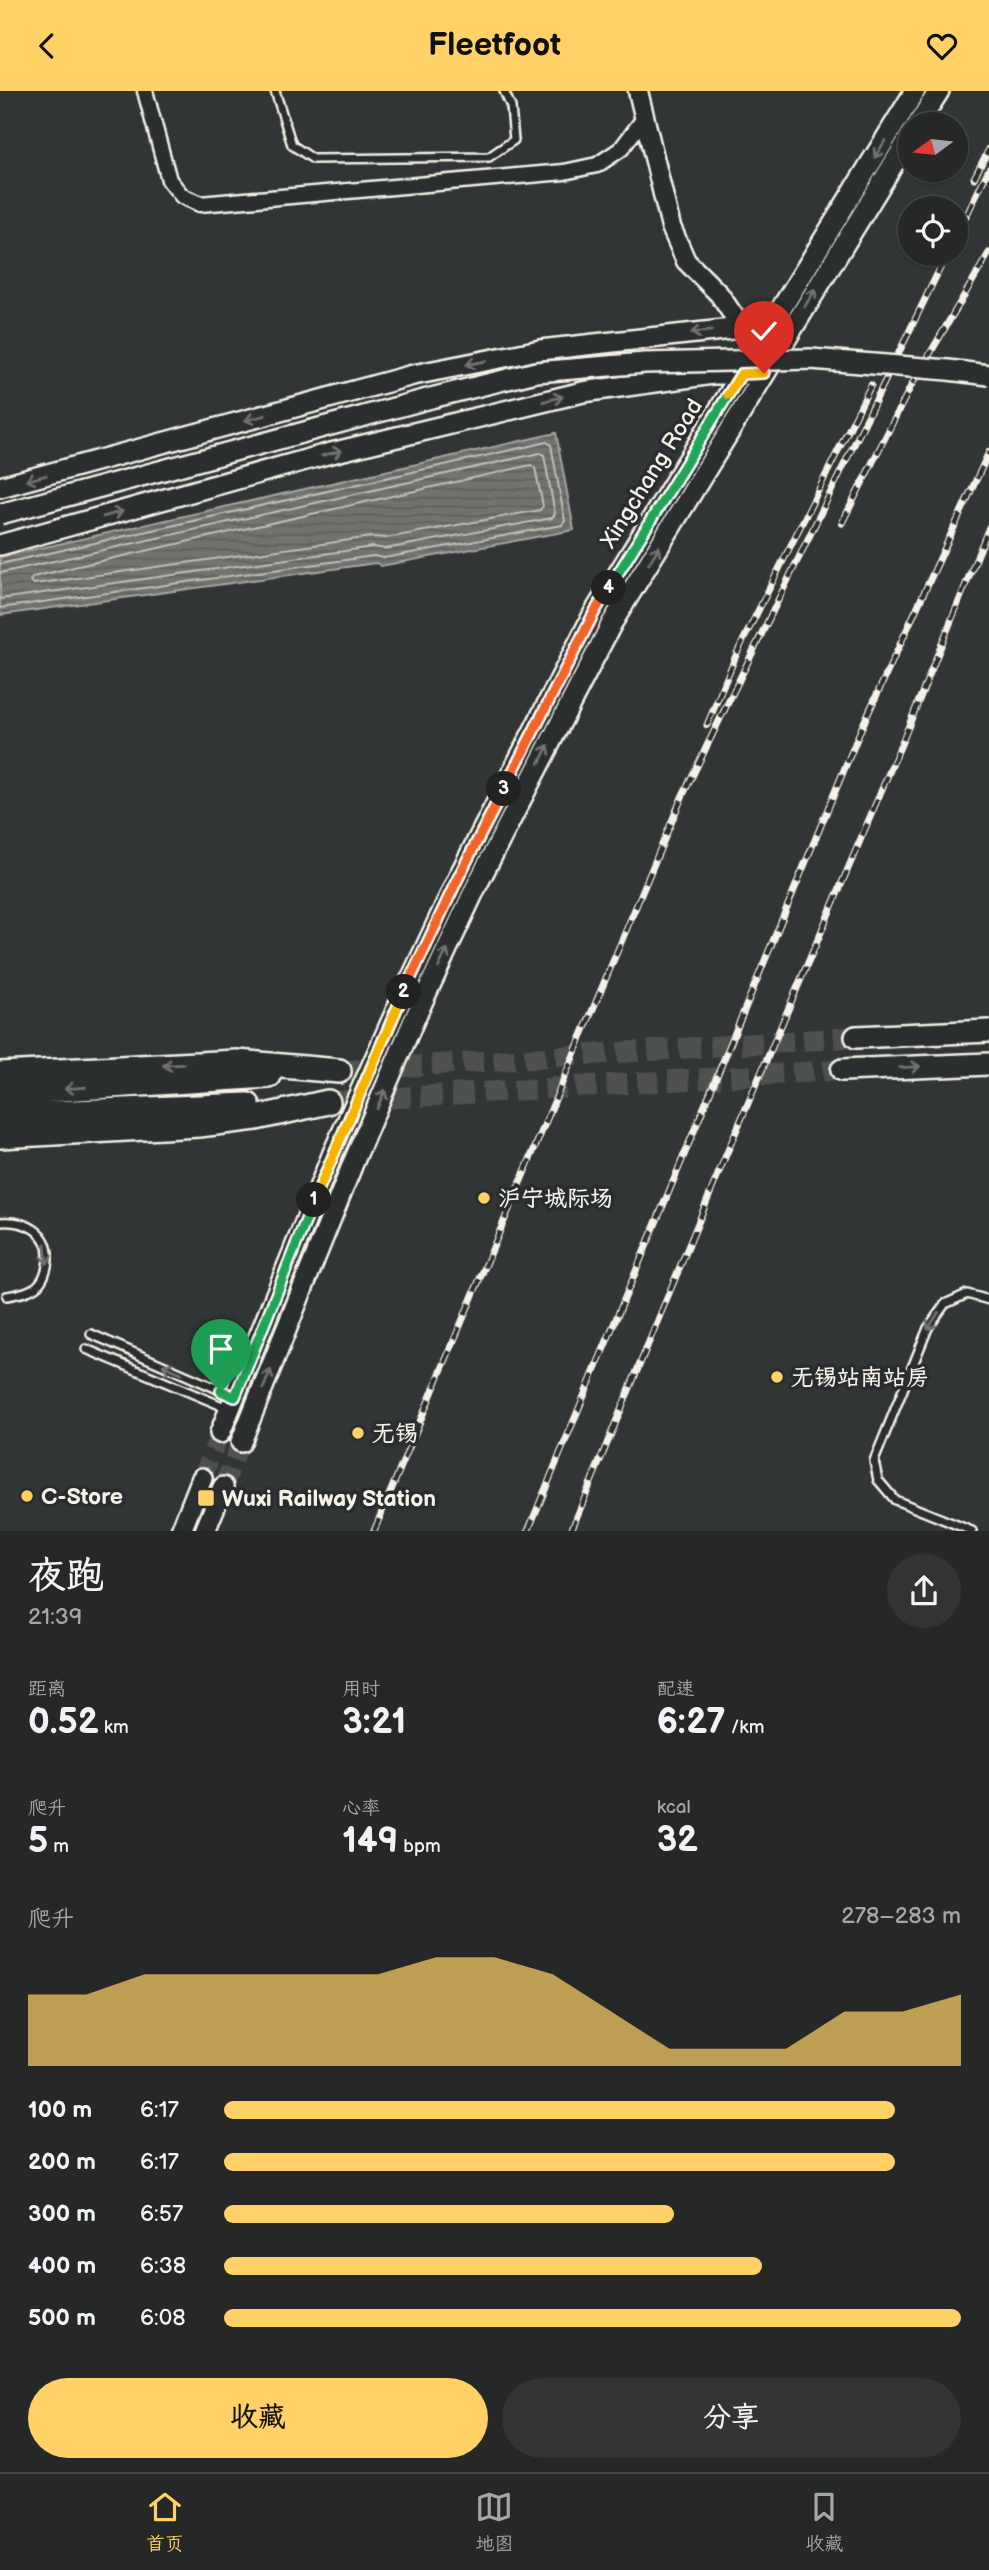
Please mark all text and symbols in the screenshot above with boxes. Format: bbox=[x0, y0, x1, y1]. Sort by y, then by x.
text: Fleetfoot bbox=[428, 26, 561, 65]
icon: back bbox=[28, 27, 66, 65]
icon: heart bbox=[923, 27, 961, 65]
north arrow bbox=[898, 112, 968, 182]
map controls bbox=[898, 112, 968, 266]
one-way arrow bbox=[872, 139, 887, 158]
button: locate bbox=[898, 196, 968, 266]
one-way arrow bbox=[803, 288, 817, 308]
pin bbox=[734, 301, 794, 373]
icon: check bbox=[745, 312, 783, 350]
one-way arrow bbox=[690, 326, 713, 339]
one-way arrow bbox=[465, 356, 488, 370]
one-way arrow bbox=[541, 392, 564, 405]
street label: Xingchang Road bbox=[594, 394, 709, 554]
one-way arrow bbox=[244, 412, 267, 425]
one-way arrow bbox=[320, 446, 343, 459]
one-way arrow bbox=[25, 472, 47, 485]
one-way arrow bbox=[101, 507, 124, 520]
one-way arrow bbox=[647, 545, 661, 565]
pin: 4 bbox=[592, 571, 626, 605]
text: 4 bbox=[603, 576, 614, 599]
one-way arrow bbox=[538, 744, 552, 765]
pin: 3 bbox=[486, 771, 522, 807]
text: 3 bbox=[498, 777, 509, 800]
one-way arrow bbox=[437, 948, 450, 969]
pin: 2 bbox=[386, 975, 422, 1009]
text: 2 bbox=[398, 980, 409, 1003]
one-way arrow bbox=[162, 1059, 185, 1072]
one-way arrow bbox=[898, 1061, 921, 1074]
one-way arrow bbox=[64, 1082, 87, 1095]
one-way arrow bbox=[375, 1088, 388, 1110]
pin: 1 bbox=[296, 1183, 332, 1217]
place label: 沪宁城际场 bbox=[498, 1185, 613, 1213]
text: 1 bbox=[310, 1188, 318, 1211]
marker: 沪宁城际场 bbox=[476, 1190, 492, 1206]
one-way arrow bbox=[40, 1243, 53, 1265]
one-way arrow bbox=[926, 1311, 940, 1331]
pin bbox=[191, 1319, 251, 1391]
icon: arrive bbox=[202, 1330, 240, 1368]
one-way arrow bbox=[162, 1362, 183, 1375]
place label: 无锡站南站房 bbox=[791, 1364, 929, 1392]
one-way arrow bbox=[261, 1369, 274, 1390]
marker: 无锡站南站房 bbox=[769, 1369, 785, 1385]
place label: 无锡 bbox=[372, 1420, 418, 1448]
marker: 无锡 bbox=[350, 1425, 366, 1441]
place label: C-Store bbox=[41, 1483, 123, 1511]
place label: Wuxi Railway Station bbox=[222, 1485, 436, 1513]
marker: C-Store bbox=[19, 1488, 35, 1504]
marker: Wuxi Railway Station bbox=[196, 1488, 216, 1508]
text: 夜跑 bbox=[28, 1554, 104, 1599]
button: share bbox=[887, 1554, 961, 1628]
text: 21:39 bbox=[28, 1603, 82, 1631]
text: 距离 bbox=[28, 1678, 66, 1701]
text: 用时 bbox=[342, 1678, 380, 1701]
text: 配速 bbox=[657, 1678, 695, 1701]
text: 0.52 bbox=[28, 1701, 99, 1744]
text: 3:21 bbox=[342, 1701, 406, 1744]
text: 6:27 bbox=[657, 1701, 726, 1744]
text: km bbox=[99, 1716, 129, 1739]
text: /km bbox=[726, 1716, 764, 1739]
text: kcal bbox=[657, 1796, 691, 1819]
text: 爬升 bbox=[28, 1797, 66, 1820]
text: 心率 bbox=[342, 1797, 380, 1820]
text: 32 bbox=[657, 1819, 698, 1862]
text: 5 bbox=[28, 1820, 48, 1863]
text: 149 bbox=[342, 1820, 398, 1863]
text: m bbox=[48, 1835, 69, 1858]
text: bpm bbox=[398, 1835, 441, 1858]
text: 278–283 m bbox=[841, 1902, 961, 1930]
text: 爬升 bbox=[28, 1905, 74, 1933]
text: 100 m bbox=[28, 2096, 92, 2124]
text: 6:17 bbox=[140, 2096, 179, 2124]
text: 200 m bbox=[28, 2148, 96, 2176]
text: 6:17 bbox=[140, 2148, 179, 2176]
text: 300 m bbox=[28, 2200, 96, 2228]
text: 6:57 bbox=[140, 2200, 183, 2228]
text: 400 m bbox=[28, 2252, 96, 2280]
text: 6:38 bbox=[140, 2252, 186, 2280]
text: 500 m bbox=[28, 2304, 96, 2332]
text: 6:08 bbox=[140, 2304, 186, 2332]
button: 收藏 bbox=[28, 2378, 488, 2458]
button: 分享 bbox=[502, 2378, 961, 2458]
tab: 首页 bbox=[146, 2488, 184, 2556]
tab: 地图 bbox=[475, 2488, 513, 2556]
tab: 收藏 bbox=[805, 2488, 843, 2556]

